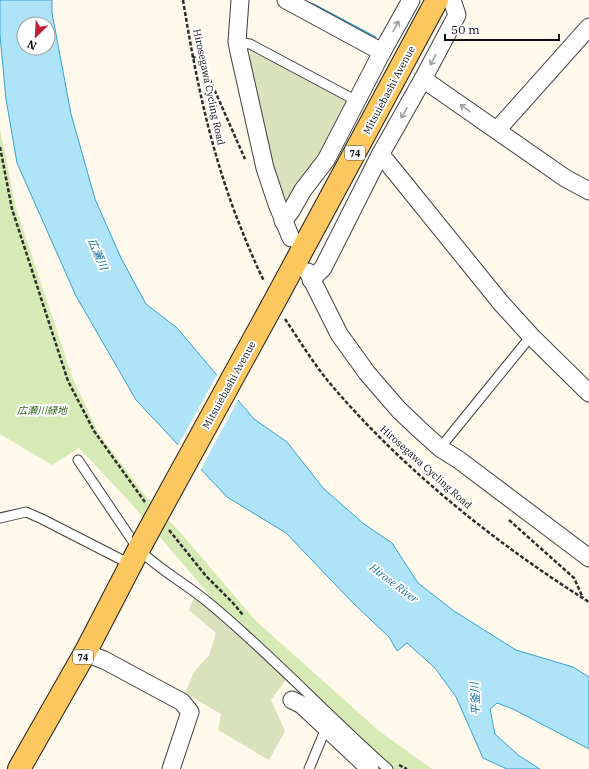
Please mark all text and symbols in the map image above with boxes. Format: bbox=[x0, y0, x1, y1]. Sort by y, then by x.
north arrow bbox=[16, 16, 56, 56]
scale bar bbox=[445, 16, 559, 42]
one-way arrow bbox=[393, 20, 401, 32]
text: 50 m bbox=[451, 22, 480, 37]
street label: Hirosegawa Cycling Road bbox=[190, 28, 228, 146]
text: N bbox=[25, 37, 39, 53]
street label: Mitsuiebashi Avenue bbox=[360, 44, 418, 136]
one-way arrow bbox=[429, 54, 437, 66]
one-way arrow bbox=[459, 104, 470, 112]
one-way arrow bbox=[399, 107, 407, 119]
road number: 74 bbox=[345, 146, 365, 160]
water label: 広瀬川 bbox=[85, 236, 112, 273]
street label: Mitsuiebashi Avenue bbox=[199, 339, 259, 431]
park label: 広瀬川緑地 bbox=[17, 404, 68, 417]
street label: Hirosegawa Cycling Road bbox=[378, 422, 474, 512]
water label: Hirose River bbox=[366, 560, 422, 607]
road number: 74 bbox=[73, 650, 93, 664]
water label: 平釜川 bbox=[467, 681, 483, 716]

